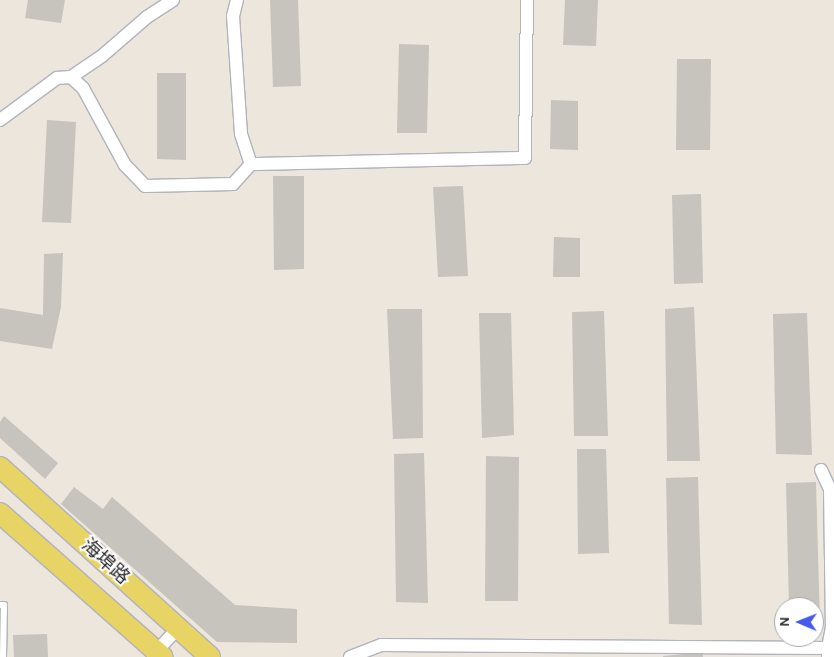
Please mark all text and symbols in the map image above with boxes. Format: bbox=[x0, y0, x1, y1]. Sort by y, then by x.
street label: 海埠路 bbox=[76, 534, 134, 590]
north arrow bbox=[774, 597, 824, 647]
text: N bbox=[776, 617, 793, 627]

